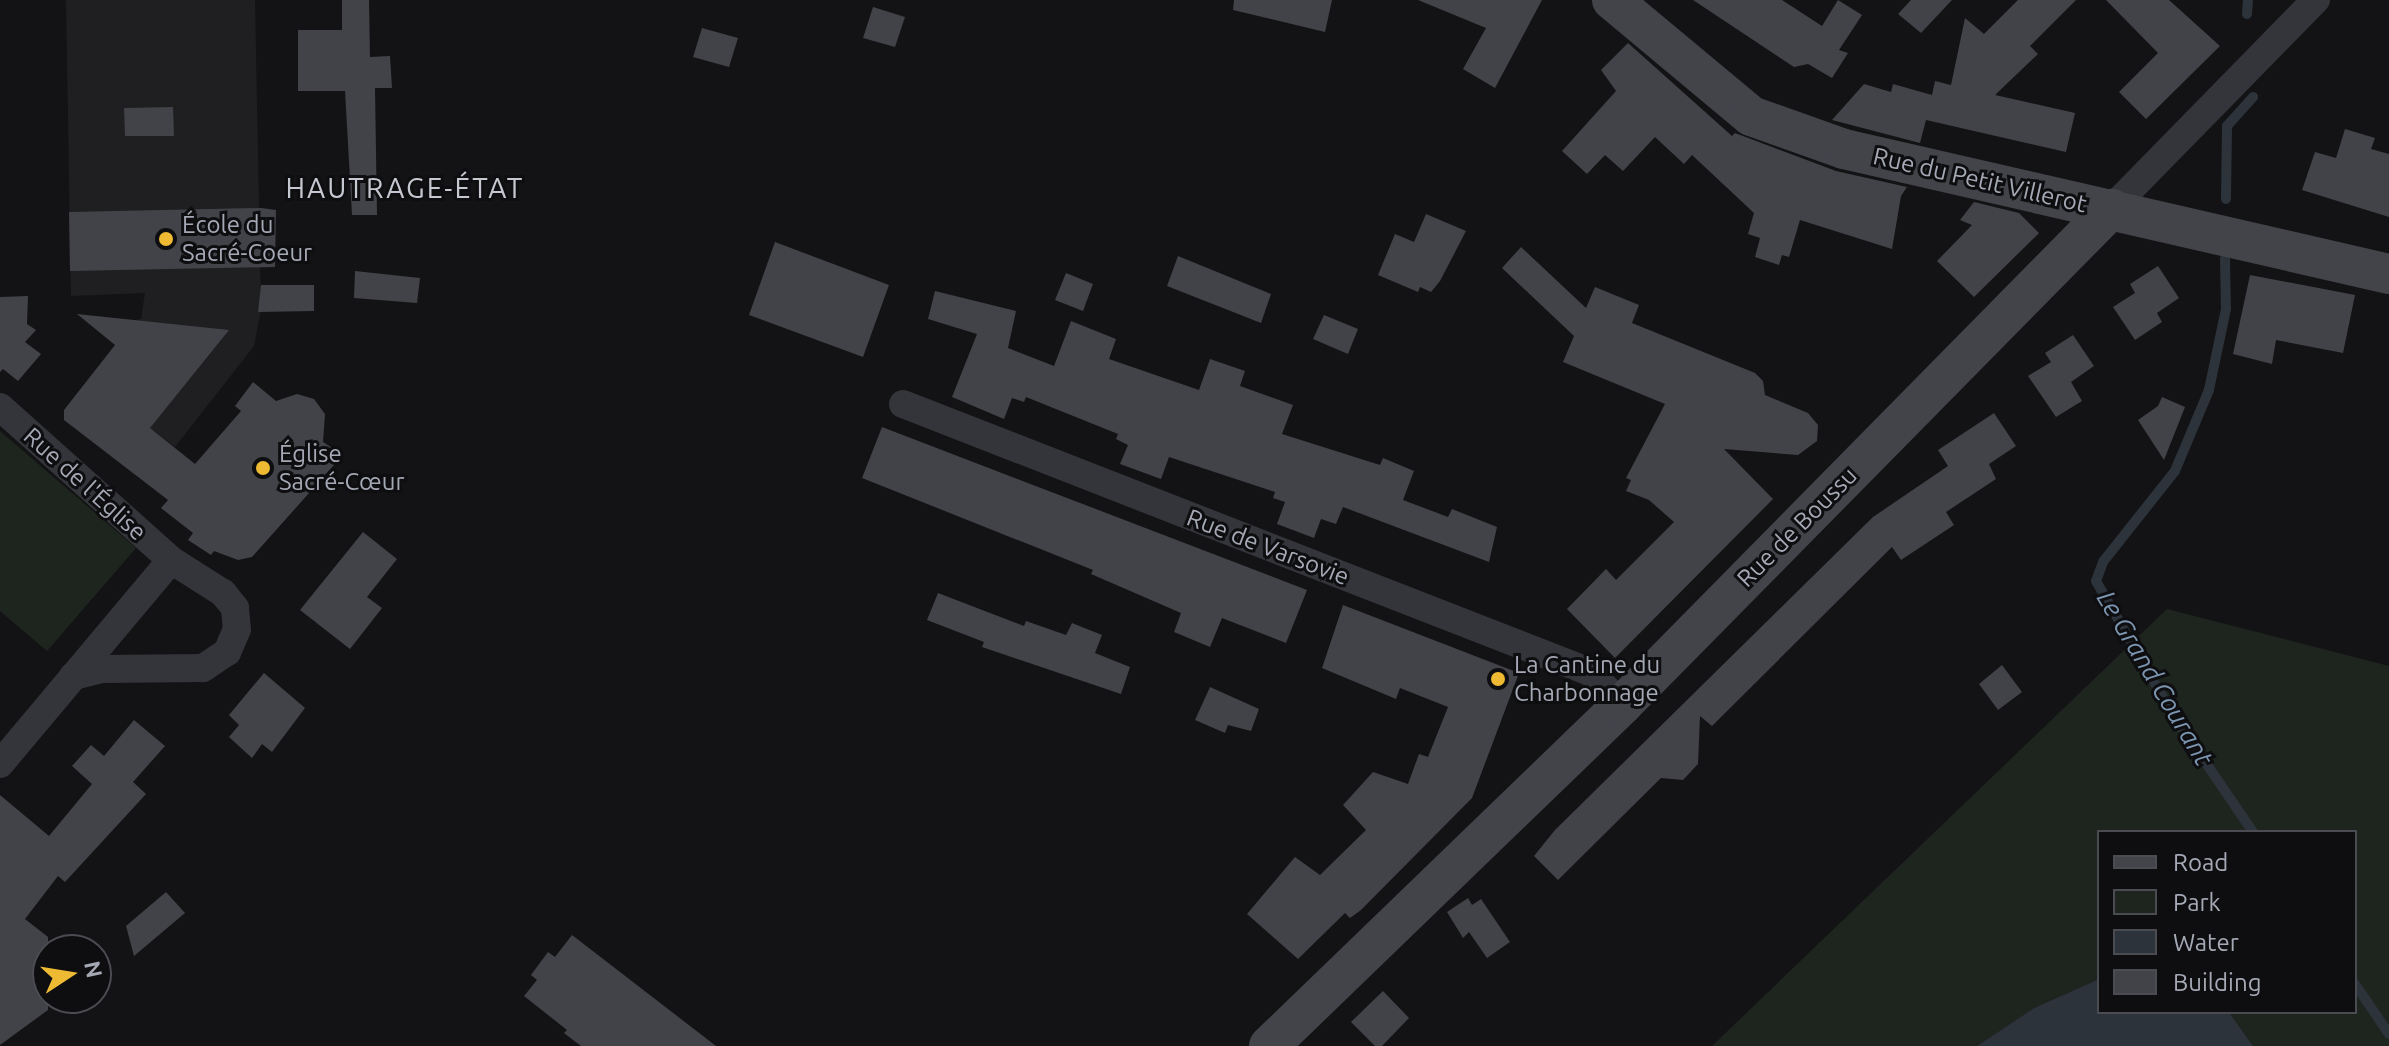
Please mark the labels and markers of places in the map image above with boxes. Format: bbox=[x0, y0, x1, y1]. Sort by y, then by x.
place label: École du Sacré-Coeur bbox=[182, 211, 312, 267]
marker: École du Sacré-Coeur bbox=[157, 230, 175, 248]
place label: Église Sacré-Cœur bbox=[279, 440, 405, 496]
marker: Église Sacré-Cœur bbox=[254, 459, 272, 477]
place label: La Cantine du Charbonnage bbox=[1514, 651, 1660, 707]
marker: La Cantine du Charbonnage bbox=[1489, 670, 1507, 688]

